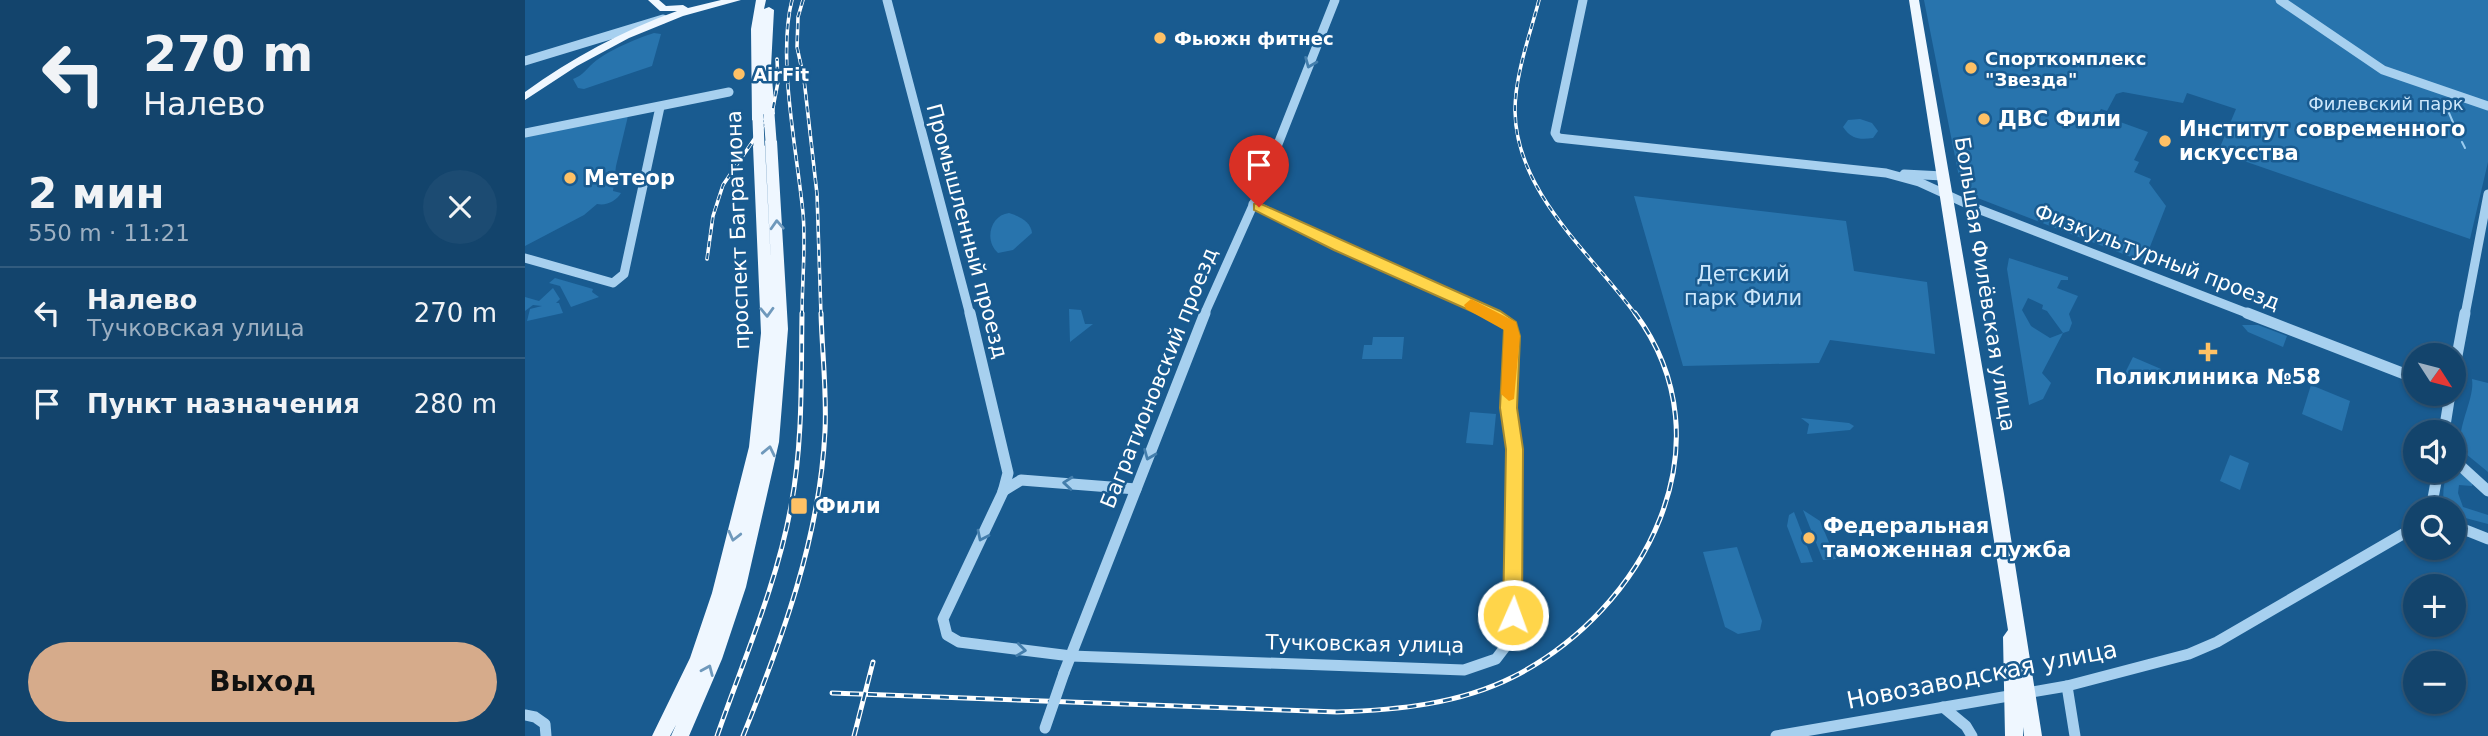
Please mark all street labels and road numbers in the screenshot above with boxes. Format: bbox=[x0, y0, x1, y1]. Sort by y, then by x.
street label: Промышленный проезд bbox=[921, 101, 1013, 361]
street label: проспект Багратиона bbox=[722, 110, 754, 350]
street label: Большая Филёвская улица bbox=[1950, 135, 2020, 433]
street label: Физкультурный проезд bbox=[2031, 199, 2283, 315]
street label: Багратионовский проезд bbox=[1096, 244, 1222, 512]
street label: Тучковская улица bbox=[1264, 630, 1465, 658]
street label: Новозаводская улица bbox=[1844, 635, 2120, 715]

